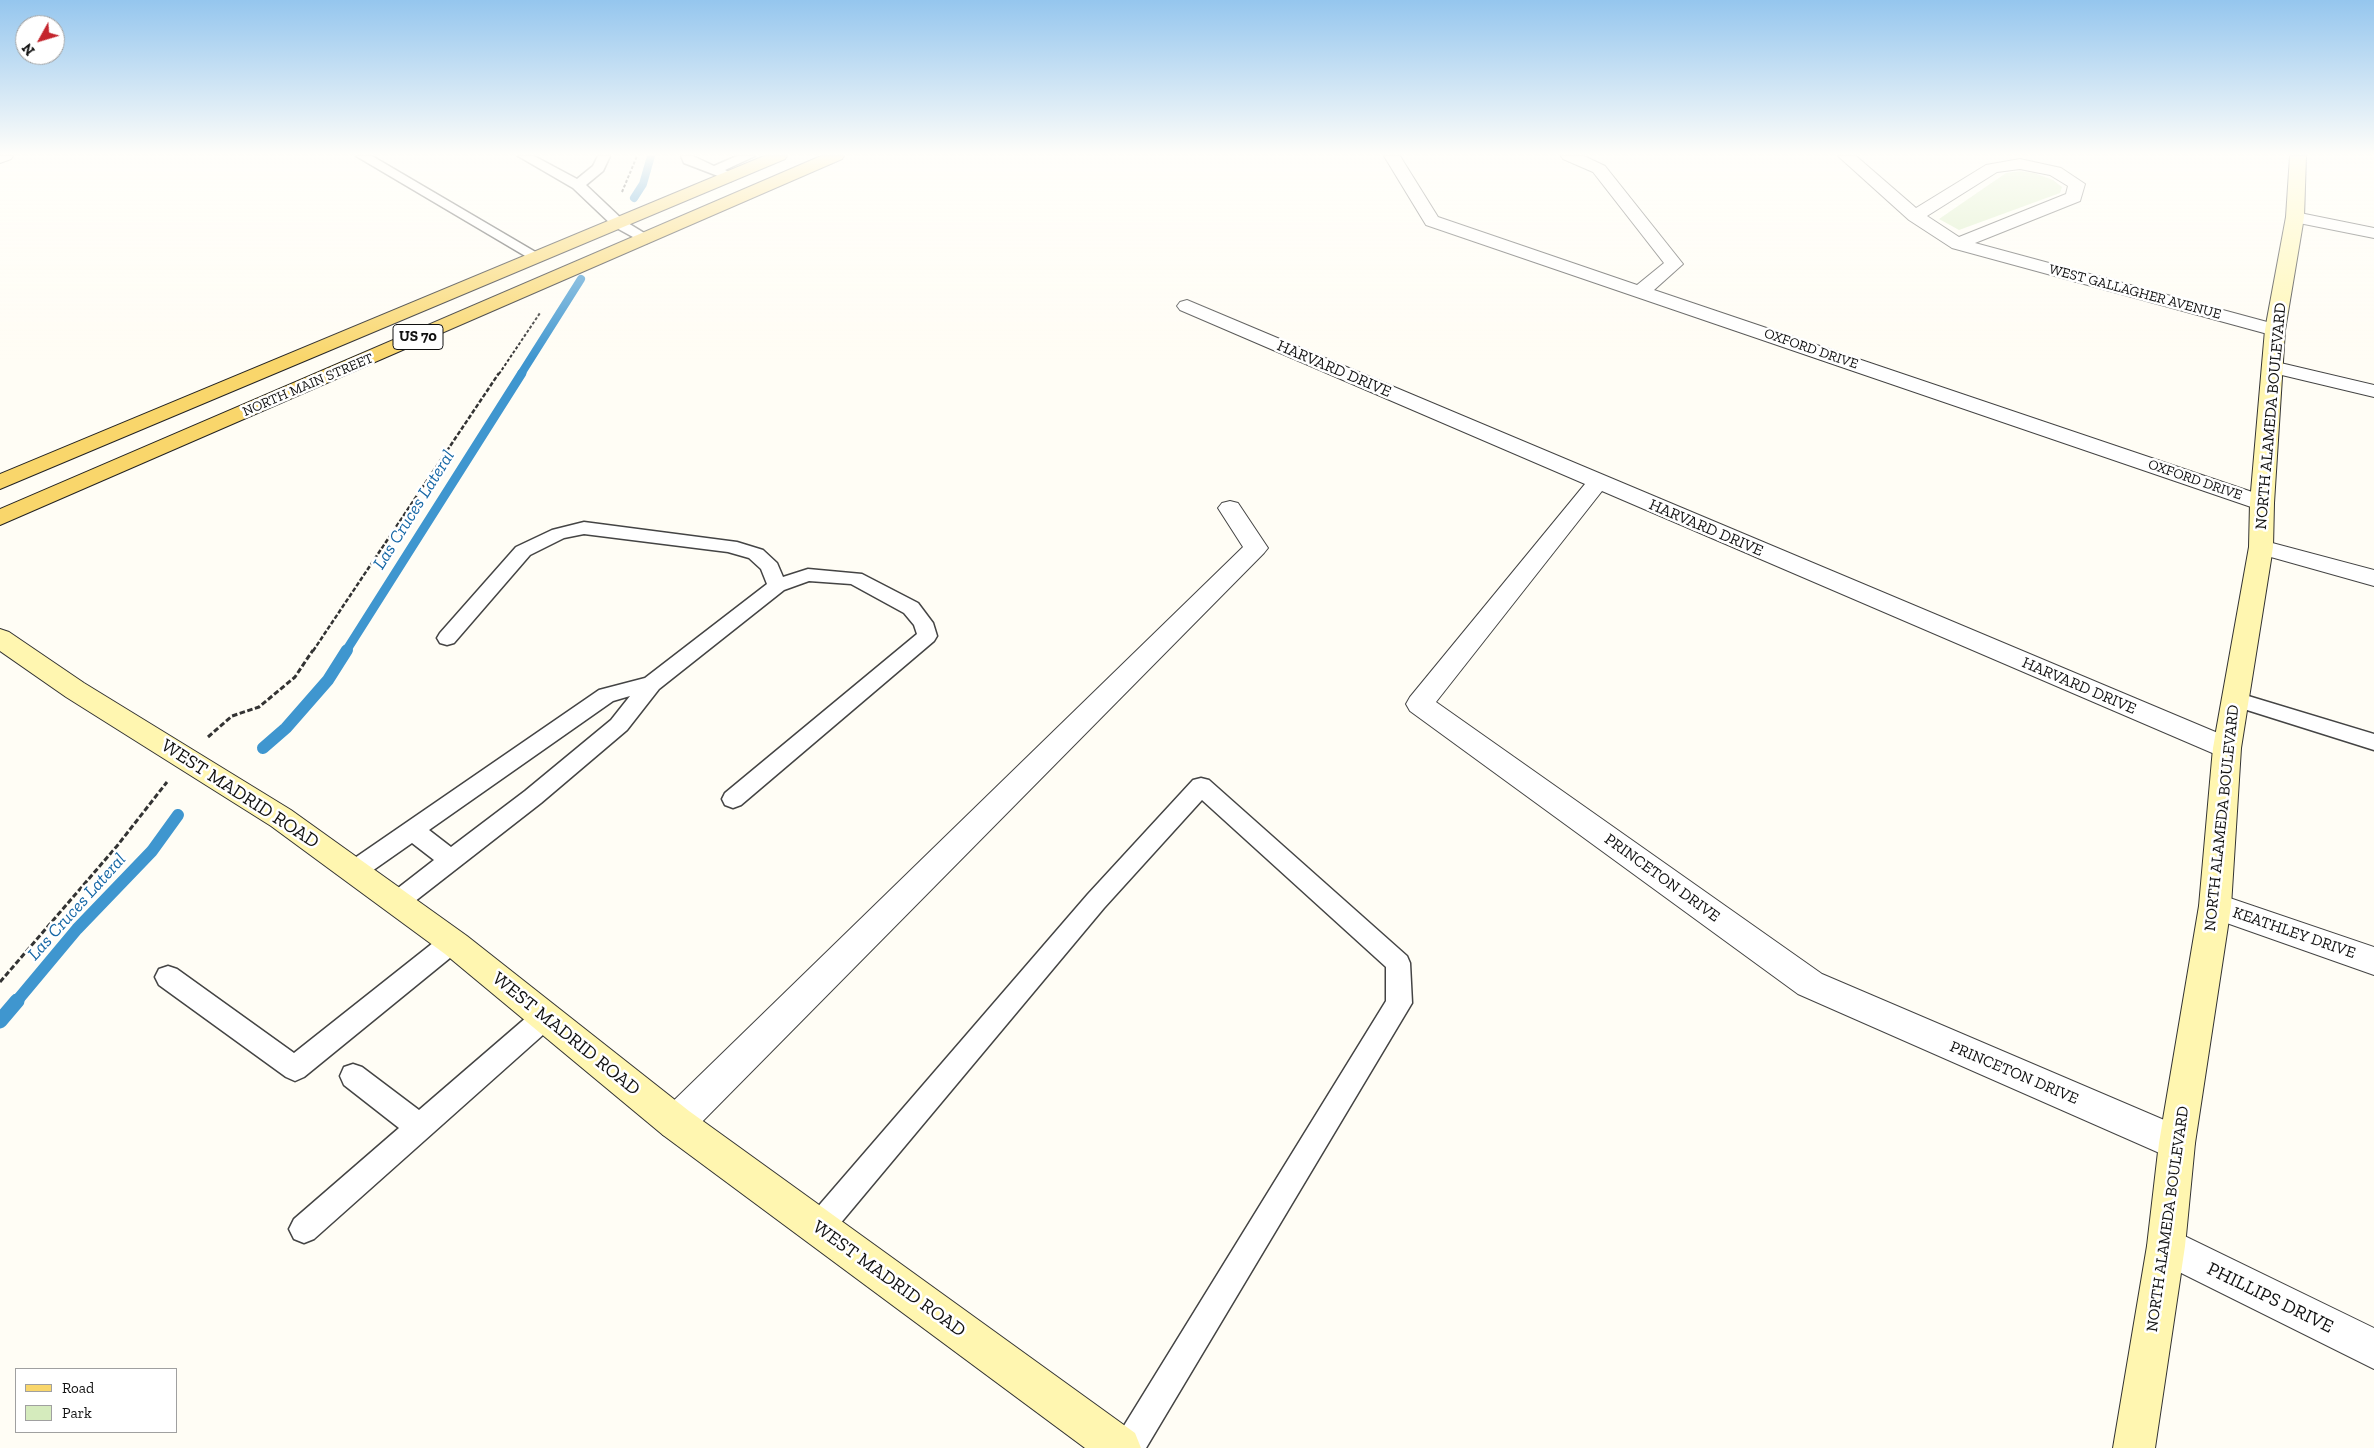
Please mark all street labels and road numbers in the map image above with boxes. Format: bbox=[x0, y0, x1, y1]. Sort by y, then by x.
street label: WEST GALLAGHER AVENUE bbox=[2047, 261, 2223, 323]
street label: NORTH ALAMEDA BOULEVARD bbox=[2252, 302, 2290, 530]
road number: US 70 bbox=[393, 324, 443, 350]
street label: OXFORD DRIVE bbox=[1762, 325, 1860, 373]
street label: HARVARD DRIVE bbox=[1274, 336, 1394, 402]
street label: NORTH MAIN STREET bbox=[240, 350, 376, 420]
street label: OXFORD DRIVE bbox=[2146, 456, 2244, 504]
street label: HARVARD DRIVE bbox=[1646, 495, 1766, 561]
street label: HARVARD DRIVE bbox=[2019, 653, 2139, 719]
street label: NORTH ALAMEDA BOULEVARD bbox=[2201, 704, 2243, 932]
street label: WEST MADRID ROAD bbox=[157, 734, 323, 854]
street label: PRINCETON DRIVE bbox=[1601, 830, 1723, 926]
street label: KEATHLEY DRIVE bbox=[2230, 903, 2358, 963]
street label: WEST MADRID ROAD bbox=[488, 967, 644, 1101]
street label: PRINCETON DRIVE bbox=[1947, 1037, 2081, 1109]
street label: NORTH ALAMEDA BOULEVARD bbox=[2143, 1105, 2193, 1333]
street label: WEST MADRID ROAD bbox=[808, 1216, 970, 1342]
street label: PHILLIPS DRIVE bbox=[2203, 1258, 2337, 1338]

